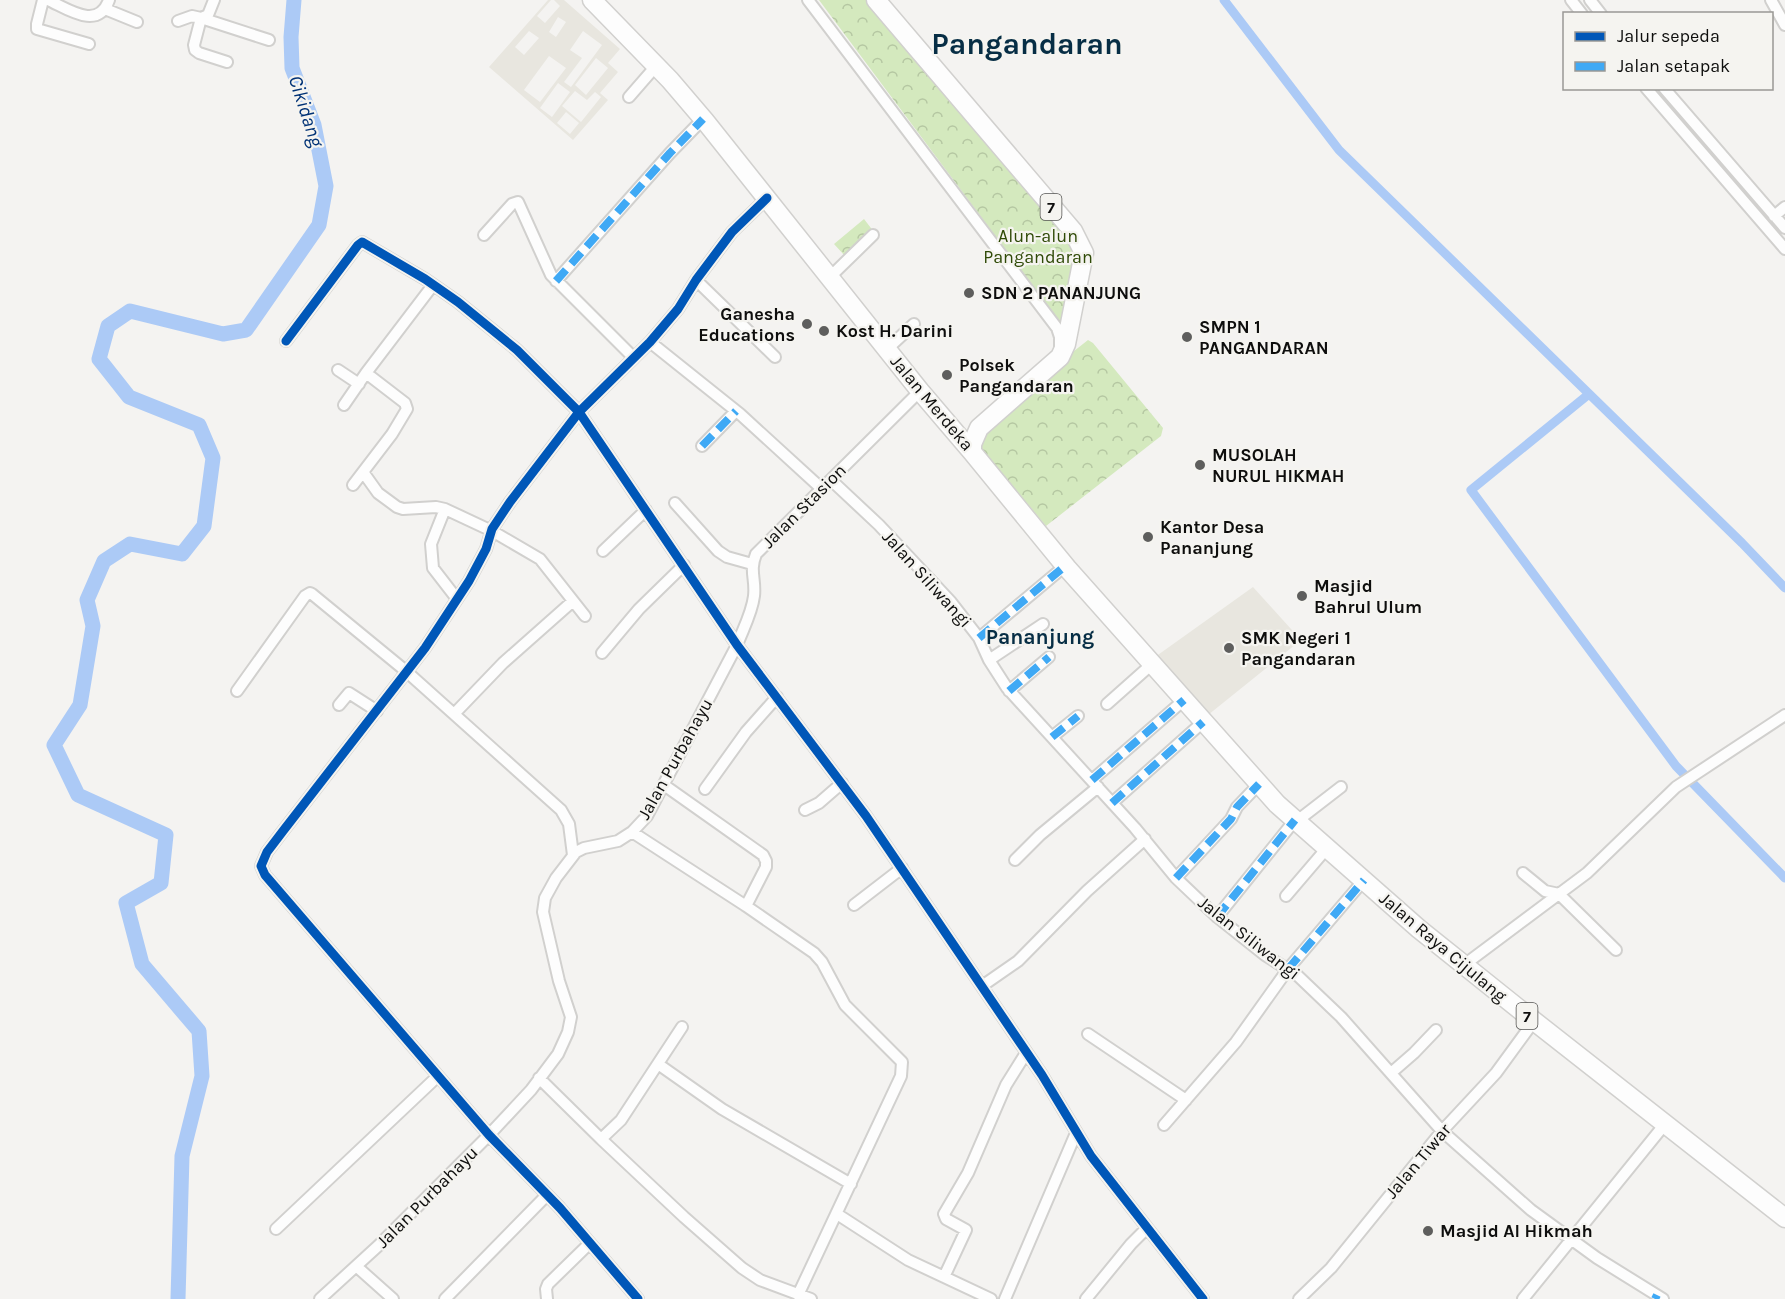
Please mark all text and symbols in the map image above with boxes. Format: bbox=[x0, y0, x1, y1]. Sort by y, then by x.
legend bbox=[1563, 12, 1773, 90]
text: Jalur sepeda bbox=[1617, 25, 1720, 47]
district label: Pangandaran bbox=[931, 26, 1123, 62]
text: Jalan setapak bbox=[1617, 55, 1730, 77]
water label: Cikidang bbox=[284, 72, 329, 150]
road number: 7 bbox=[1040, 194, 1062, 220]
park label: Alun-alun Pangandaran bbox=[983, 225, 1093, 268]
place label: SDN 2 PANANJUNG bbox=[981, 282, 1141, 304]
marker: SDN 2 PANANJUNG bbox=[962, 286, 976, 300]
place label: Ganesha Educations bbox=[698, 303, 795, 346]
place label: SMPN 1 PANGANDARAN bbox=[1199, 316, 1329, 359]
marker: Ganesha Educations bbox=[800, 317, 814, 331]
place label: Kost H. Darini bbox=[836, 320, 953, 342]
marker: Kost H. Darini bbox=[817, 324, 831, 338]
marker: SMPN 1 PANGANDARAN bbox=[1180, 330, 1194, 344]
street label: Jalan Merdeka bbox=[886, 351, 978, 455]
place label: Polsek Pangandaran bbox=[959, 354, 1074, 397]
marker: Polsek Pangandaran bbox=[940, 368, 954, 382]
place label: MUSOLAH NURUL HIKMAH bbox=[1212, 444, 1344, 487]
marker: MUSOLAH NURUL HIKMAH bbox=[1193, 458, 1207, 472]
street label: Jalan Stasion bbox=[757, 459, 851, 553]
place label: Kantor Desa Pananjung bbox=[1160, 516, 1264, 559]
street label: Jalan Siliwangi bbox=[878, 526, 976, 632]
marker: Kantor Desa Pananjung bbox=[1141, 530, 1155, 544]
place label: Masjid Bahrul Ulum bbox=[1314, 575, 1422, 618]
marker: Masjid Bahrul Ulum bbox=[1295, 589, 1309, 603]
district label: Pananjung bbox=[986, 625, 1094, 649]
place label: SMK Negeri 1 Pangandaran bbox=[1241, 627, 1356, 670]
marker: SMK Negeri 1 Pangandaran bbox=[1222, 641, 1236, 655]
street label: Jalan Purbahayu bbox=[633, 695, 717, 823]
street label: Jalan Raya Cijulang bbox=[1375, 887, 1511, 1007]
street label: Jalan Siliwangi bbox=[1194, 891, 1304, 985]
road number: 7 bbox=[1516, 1003, 1538, 1029]
street label: Jalan Tiwar bbox=[1380, 1119, 1456, 1203]
street label: Jalan Purbahayu bbox=[371, 1141, 483, 1253]
place label: Masjid Al Hikmah bbox=[1440, 1220, 1593, 1242]
marker: Masjid Al Hikmah bbox=[1421, 1224, 1435, 1238]

